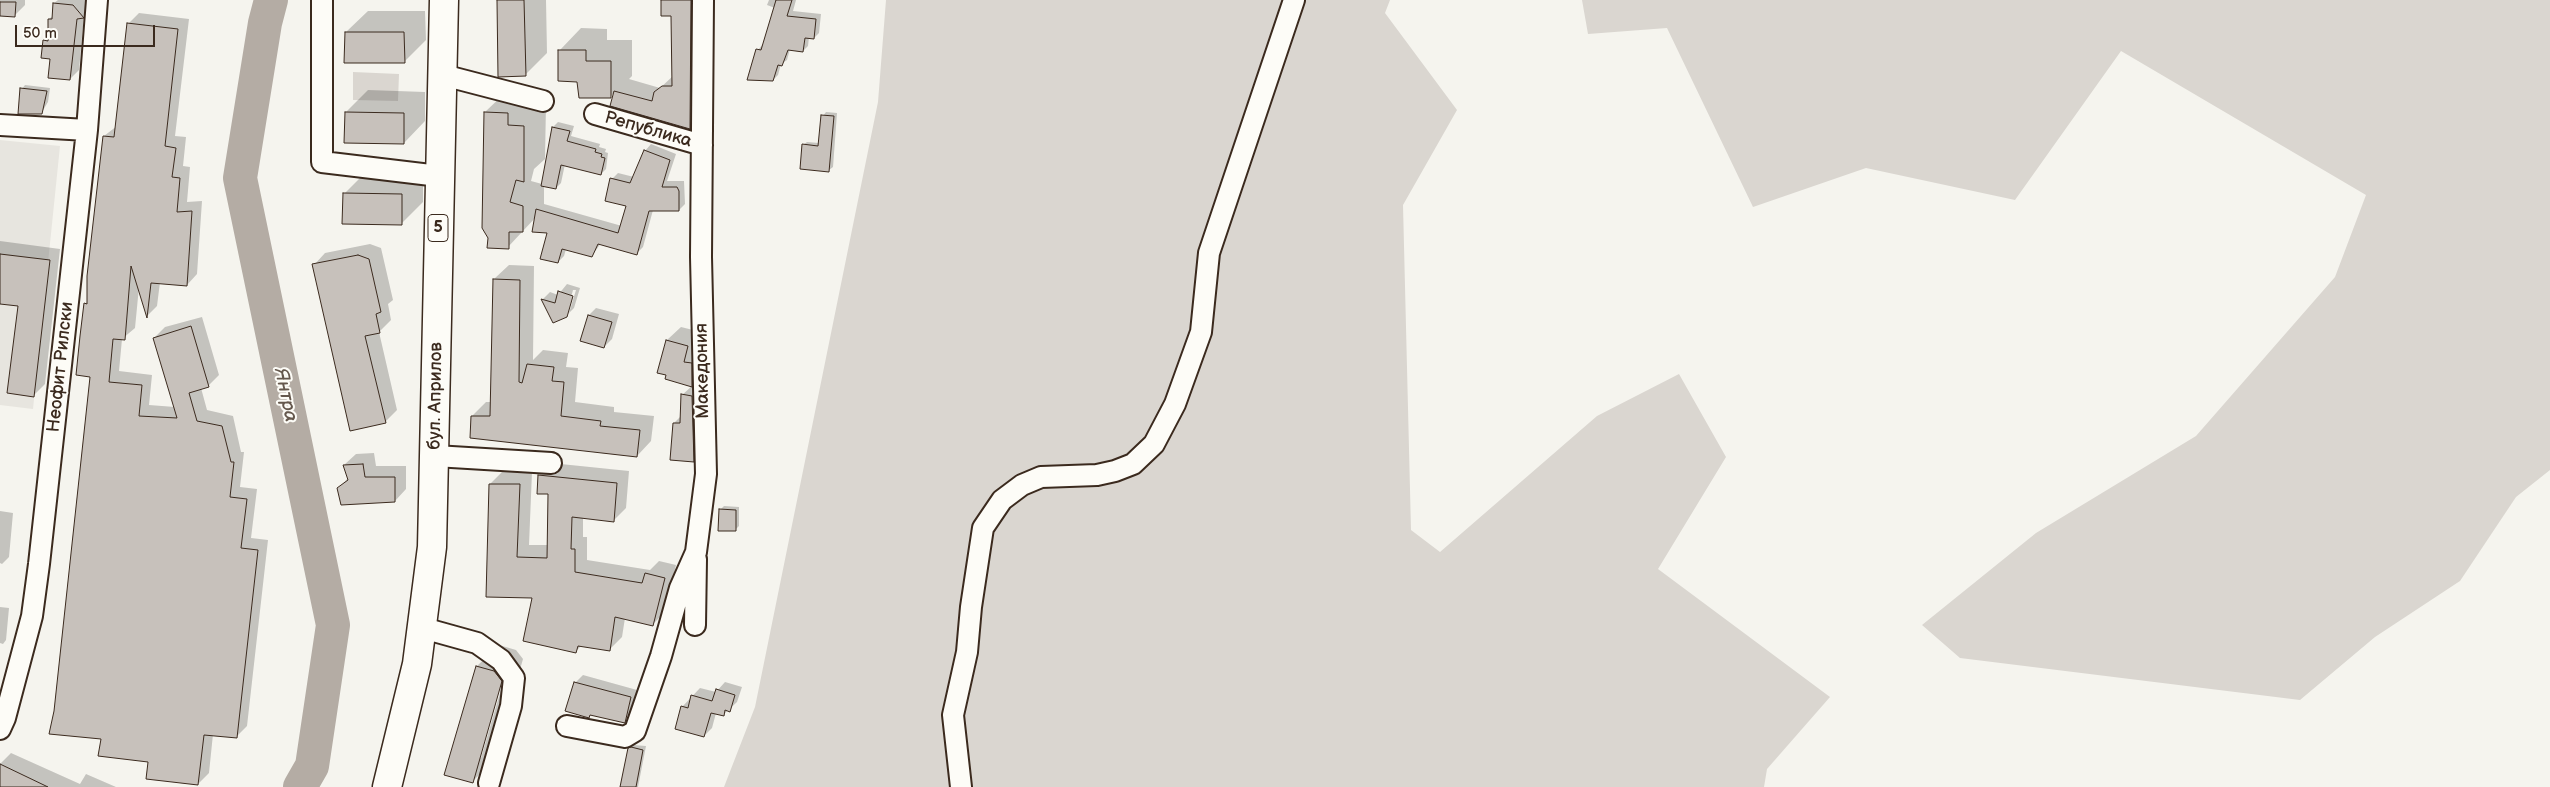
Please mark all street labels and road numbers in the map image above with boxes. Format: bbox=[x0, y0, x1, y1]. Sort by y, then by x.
street label: Република bbox=[602, 107, 694, 153]
road number: 5 bbox=[428, 214, 448, 242]
street label: Неофит Рилски bbox=[43, 301, 79, 433]
street label: Македония bbox=[691, 323, 715, 419]
street label: бул. Априлов bbox=[424, 342, 448, 450]

